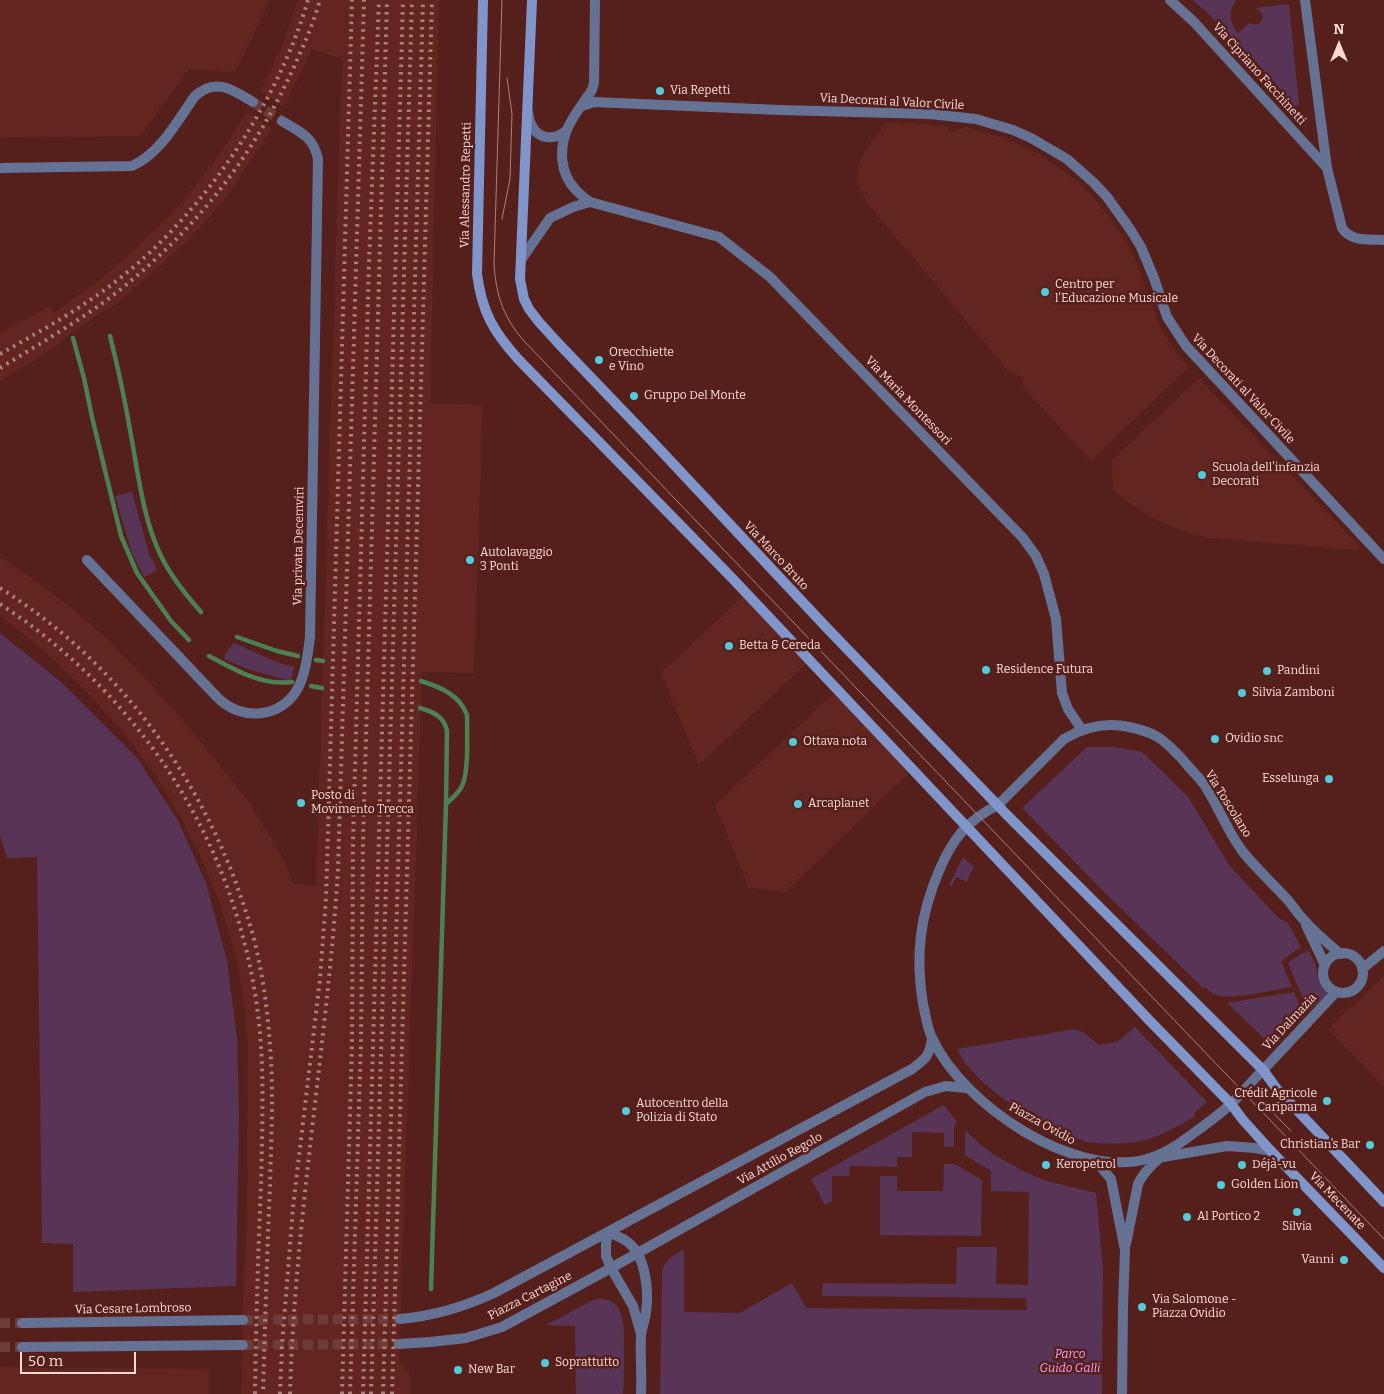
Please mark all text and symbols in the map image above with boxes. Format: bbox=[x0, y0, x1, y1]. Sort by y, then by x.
street label: Via Cipriano Facchinetti bbox=[1209, 20, 1309, 128]
north arrow bbox=[1314, 20, 1364, 70]
text: N bbox=[1334, 21, 1344, 38]
place label: Via Repetti bbox=[670, 84, 730, 98]
marker: Via Repetti bbox=[654, 85, 666, 97]
street label: Via Decorati al Valor Civile bbox=[819, 91, 965, 113]
street label: Via Alessandro Repetti bbox=[458, 122, 474, 248]
place label: Centro per l'Educazione Musicale bbox=[1055, 278, 1178, 306]
marker: Centro per l'Educazione Musicale bbox=[1039, 286, 1051, 298]
street label: Via Decorati al Valor Civile bbox=[1188, 331, 1298, 447]
place label: Orecchiette e Vino bbox=[609, 346, 674, 374]
marker: Orecchiette e Vino bbox=[593, 354, 605, 366]
street label: Via Maria Montessori bbox=[862, 354, 954, 448]
place label: Gruppo Del Monte bbox=[644, 389, 746, 403]
marker: Gruppo Del Monte bbox=[628, 390, 640, 402]
place label: Scuola dell'infanzia Decorati bbox=[1212, 461, 1320, 489]
marker: Scuola dell'infanzia Decorati bbox=[1196, 469, 1208, 481]
street label: Via privata Decemviri bbox=[291, 486, 307, 606]
street label: Via Marco Bruto bbox=[740, 519, 812, 593]
place label: Autolavaggio 3 Ponti bbox=[480, 546, 553, 574]
marker: Autolavaggio 3 Ponti bbox=[464, 554, 476, 566]
place label: Betta & Cereda bbox=[739, 639, 820, 653]
marker: Betta & Cereda bbox=[723, 640, 735, 652]
place label: Residence Futura bbox=[996, 663, 1093, 677]
marker: Residence Futura bbox=[980, 664, 992, 676]
place label: Pandini bbox=[1277, 664, 1320, 678]
marker: Pandini bbox=[1261, 665, 1273, 677]
place label: Silvia Zamboni bbox=[1252, 686, 1335, 700]
marker: Silvia Zamboni bbox=[1236, 687, 1248, 699]
place label: Ovidio snc bbox=[1225, 732, 1283, 746]
marker: Ovidio snc bbox=[1209, 733, 1221, 745]
place label: Ottava nota bbox=[803, 735, 867, 749]
marker: Ottava nota bbox=[787, 736, 799, 748]
street label: Via Toscolano bbox=[1202, 768, 1254, 840]
place label: Esselunga bbox=[1262, 772, 1319, 786]
marker: Esselunga bbox=[1323, 773, 1335, 785]
place label: Posto di Movimento Trecca bbox=[311, 789, 414, 817]
marker: Posto di Movimento Trecca bbox=[295, 797, 307, 809]
place label: Arcaplanet bbox=[808, 797, 869, 811]
marker: Arcaplanet bbox=[792, 798, 804, 810]
street label: Via Dalmazia bbox=[1260, 991, 1320, 1053]
place label: Crédit Agricole Cariparma bbox=[1234, 1087, 1317, 1115]
marker: Crédit Agricole Cariparma bbox=[1321, 1095, 1333, 1107]
place label: Autocentro della Polizia di Stato bbox=[636, 1097, 728, 1125]
street label: Piazza Ovidio bbox=[1006, 1100, 1078, 1148]
marker: Autocentro della Polizia di Stato bbox=[620, 1105, 632, 1117]
street label: Via Attilio Regolo bbox=[735, 1130, 825, 1188]
place label: Christian’s Bar bbox=[1280, 1138, 1360, 1152]
marker: Christian’s Bar bbox=[1364, 1139, 1376, 1151]
place label: Keropetrol bbox=[1056, 1158, 1116, 1172]
place label: Déjà-vu bbox=[1252, 1158, 1296, 1172]
marker: Keropetrol bbox=[1040, 1159, 1052, 1171]
marker: Déjà-vu bbox=[1236, 1159, 1248, 1171]
street label: Via Mecenate bbox=[1306, 1169, 1368, 1233]
place label: Golden Lion bbox=[1231, 1178, 1298, 1192]
marker: Golden Lion bbox=[1215, 1179, 1227, 1191]
marker: Silvia bbox=[1291, 1206, 1303, 1218]
place label: Al Portico 2 bbox=[1197, 1210, 1260, 1224]
marker: Al Portico 2 bbox=[1181, 1211, 1193, 1223]
place label: Silvia bbox=[1282, 1220, 1312, 1234]
place label: Vanni bbox=[1301, 1253, 1334, 1267]
marker: Vanni bbox=[1338, 1254, 1350, 1266]
street label: Piazza Cartagine bbox=[486, 1269, 574, 1323]
place label: Via Salomone - Piazza Ovidio bbox=[1152, 1293, 1236, 1321]
street label: Via Cesare Lombroso bbox=[75, 1301, 191, 1317]
marker: Via Salomone - Piazza Ovidio bbox=[1136, 1301, 1148, 1313]
scale bar bbox=[22, 1342, 139, 1374]
park label: Parco Guido Galli bbox=[1040, 1348, 1100, 1376]
text: 50 m bbox=[28, 1352, 63, 1370]
place label: Soprattutto bbox=[555, 1356, 619, 1370]
marker: Soprattutto bbox=[539, 1357, 551, 1369]
place label: New Bar bbox=[468, 1363, 515, 1377]
marker: New Bar bbox=[452, 1364, 464, 1376]

